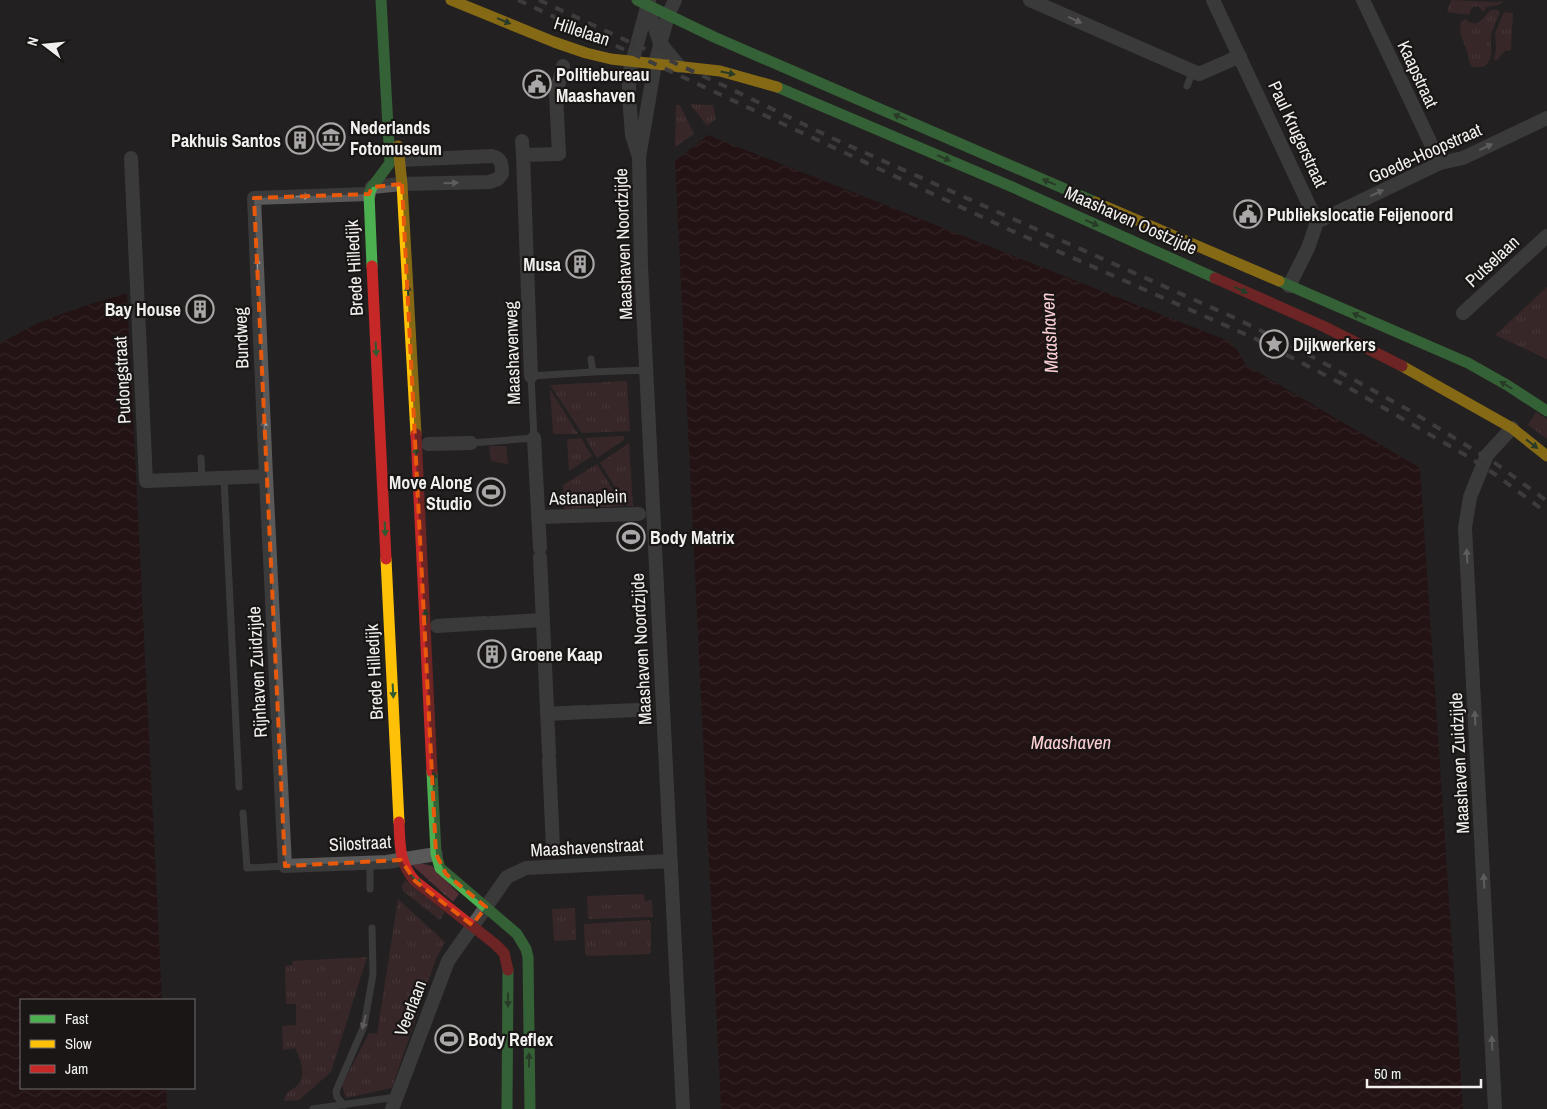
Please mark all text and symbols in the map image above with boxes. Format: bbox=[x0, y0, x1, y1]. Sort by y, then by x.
street label: Hillelaan bbox=[551, 10, 613, 52]
one-way arrow bbox=[1068, 16, 1082, 24]
one-way arrow bbox=[497, 17, 512, 25]
north arrow bbox=[20, 20, 70, 70]
text: N bbox=[23, 35, 42, 48]
street label: Kaapstraat bbox=[1392, 36, 1444, 112]
place label: Politiebureau Maashaven bbox=[556, 62, 650, 108]
public building icon: Politiebureau Maashaven bbox=[522, 69, 552, 99]
one-way arrow bbox=[720, 69, 736, 77]
street label: Paul Krugerstraat bbox=[1262, 77, 1334, 191]
one-way arrow bbox=[893, 113, 907, 121]
place label: Nederlands Fotomuseum bbox=[350, 115, 442, 161]
street label: Goede-Hoopstraat bbox=[1364, 117, 1486, 189]
museum icon: Nederlands Fotomuseum bbox=[316, 122, 346, 152]
building icon: Pakhuis Santos bbox=[285, 125, 315, 155]
place label: Pakhuis Santos bbox=[171, 128, 281, 153]
one-way arrow bbox=[1478, 143, 1493, 151]
one-way arrow bbox=[937, 154, 951, 162]
street label: Maashaven Noordzijde bbox=[608, 168, 638, 320]
one-way arrow bbox=[1042, 177, 1056, 185]
one-way arrow bbox=[443, 179, 459, 187]
street label: Maashaven Oostzijde bbox=[1061, 180, 1201, 260]
one-way arrow bbox=[1370, 189, 1384, 197]
one-way arrow bbox=[295, 192, 311, 200]
public building icon: Publiekslocatie Feijenoord bbox=[1233, 199, 1263, 229]
place label: Publiekslocatie Feijenoord bbox=[1267, 202, 1453, 227]
street label: Brede Hilledijk bbox=[339, 219, 369, 317]
one-way arrow bbox=[1085, 220, 1099, 228]
street label: Putselaan bbox=[1459, 229, 1525, 293]
building icon: Musa bbox=[565, 249, 595, 279]
place label: Musa bbox=[523, 252, 562, 277]
one-way arrow bbox=[252, 257, 260, 273]
one-way arrow bbox=[403, 284, 411, 300]
one-way arrow bbox=[1234, 286, 1248, 294]
water label: Maashaven bbox=[1034, 292, 1064, 374]
building icon: Bay House bbox=[185, 294, 215, 324]
place label: Bay House bbox=[105, 297, 181, 322]
street label: Maashavenweg bbox=[498, 300, 526, 405]
street label: Bundweg bbox=[227, 306, 255, 369]
one-way arrow bbox=[1352, 312, 1366, 320]
place icon: Dijkwerkers bbox=[1259, 329, 1289, 359]
place label: Dijkwerkers bbox=[1293, 332, 1376, 357]
street label: Pudongstraat bbox=[107, 335, 137, 425]
one-way arrow bbox=[373, 342, 381, 358]
one-way arrow bbox=[1499, 380, 1512, 389]
one-way arrow bbox=[259, 419, 267, 435]
one-way arrow bbox=[1525, 439, 1539, 449]
one-way arrow bbox=[412, 446, 420, 462]
place label: Move Along Studio bbox=[389, 470, 472, 516]
sports icon: Move Along Studio bbox=[476, 477, 506, 507]
street label: Astanaplein bbox=[548, 483, 627, 511]
one-way arrow bbox=[382, 521, 390, 537]
sports icon: Body Matrix bbox=[616, 522, 646, 552]
place label: Body Matrix bbox=[650, 525, 735, 550]
one-way arrow bbox=[1462, 548, 1470, 564]
street label: Maashaven Noordzijde bbox=[625, 573, 657, 725]
street label: Rijnhaven Zuidzijde bbox=[241, 606, 273, 738]
one-way arrow bbox=[421, 608, 429, 624]
street label: Brede Hilledijk bbox=[359, 623, 389, 721]
building icon: Groene Kaap bbox=[477, 639, 507, 669]
place label: Groene Kaap bbox=[511, 642, 603, 667]
one-way arrow bbox=[390, 684, 398, 700]
street label: Maashaven Zuidzijde bbox=[1443, 692, 1475, 834]
one-way arrow bbox=[1471, 710, 1479, 726]
water label: Maashaven bbox=[1031, 729, 1111, 755]
one-way arrow bbox=[429, 770, 437, 786]
street label: Silostraat bbox=[328, 829, 392, 857]
street label: Maashavenstraat bbox=[530, 832, 644, 862]
one-way arrow bbox=[1479, 872, 1487, 888]
one-way arrow bbox=[409, 874, 421, 886]
street label: Veerlaan bbox=[388, 976, 432, 1040]
one-way arrow bbox=[504, 992, 512, 1008]
legend bbox=[20, 999, 195, 1089]
text: Fast bbox=[65, 1008, 89, 1029]
one-way arrow bbox=[360, 1014, 368, 1029]
sports icon: Body Reflex bbox=[434, 1024, 464, 1054]
place label: Body Reflex bbox=[468, 1027, 554, 1052]
text: Slow bbox=[65, 1033, 92, 1054]
one-way arrow bbox=[1488, 1035, 1496, 1051]
one-way arrow bbox=[525, 1052, 533, 1068]
scale bar bbox=[1367, 1056, 1481, 1088]
text: Jam bbox=[65, 1058, 88, 1079]
text: 50 m bbox=[1374, 1063, 1401, 1084]

